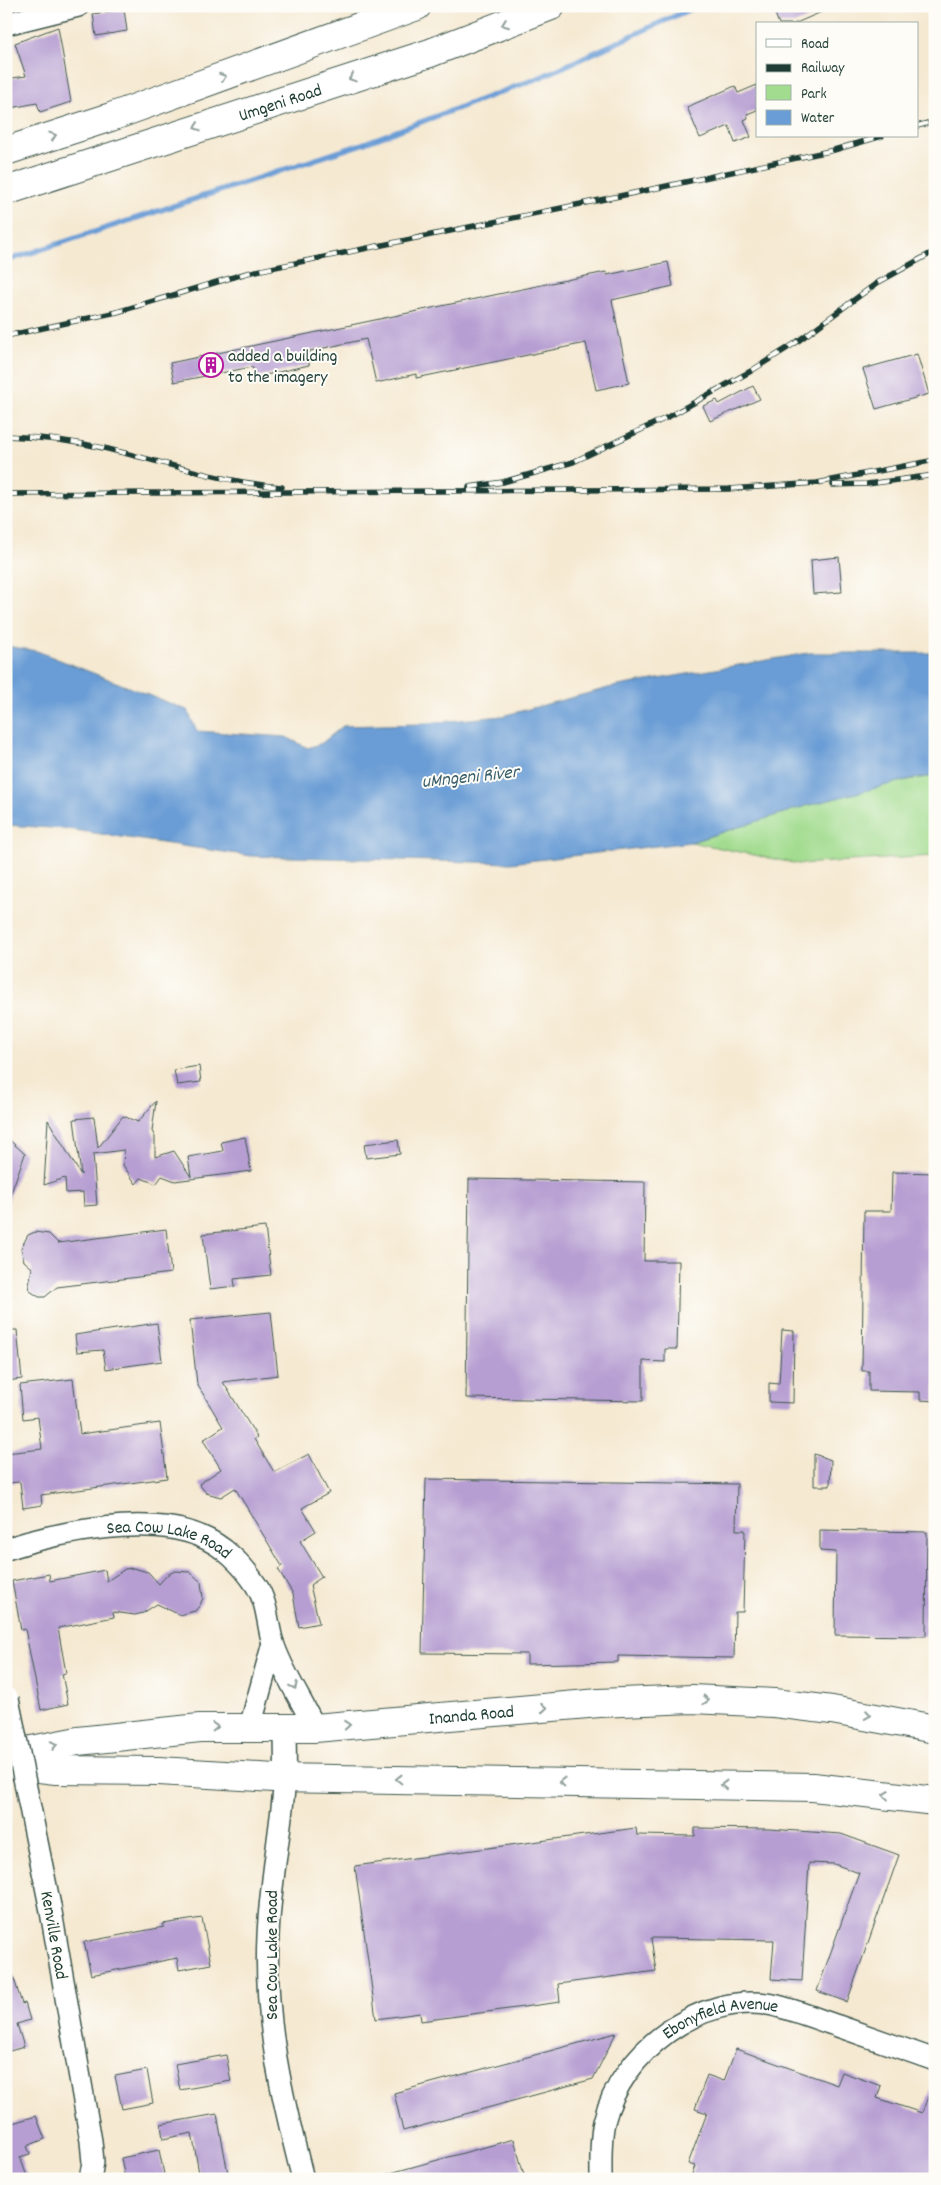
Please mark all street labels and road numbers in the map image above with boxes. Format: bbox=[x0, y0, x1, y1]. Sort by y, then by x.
street label: Umgeni Road bbox=[236, 79, 326, 129]
street label: Sea Cow Lake Road bbox=[106, 1516, 236, 1566]
street label: Inanda Road bbox=[428, 1701, 515, 1733]
street label: Kenville Road bbox=[32, 1889, 73, 1982]
street label: Sea Cow Lake Road bbox=[261, 1890, 286, 2020]
street label: Ebonyfield Avenue bbox=[658, 1993, 781, 2047]

